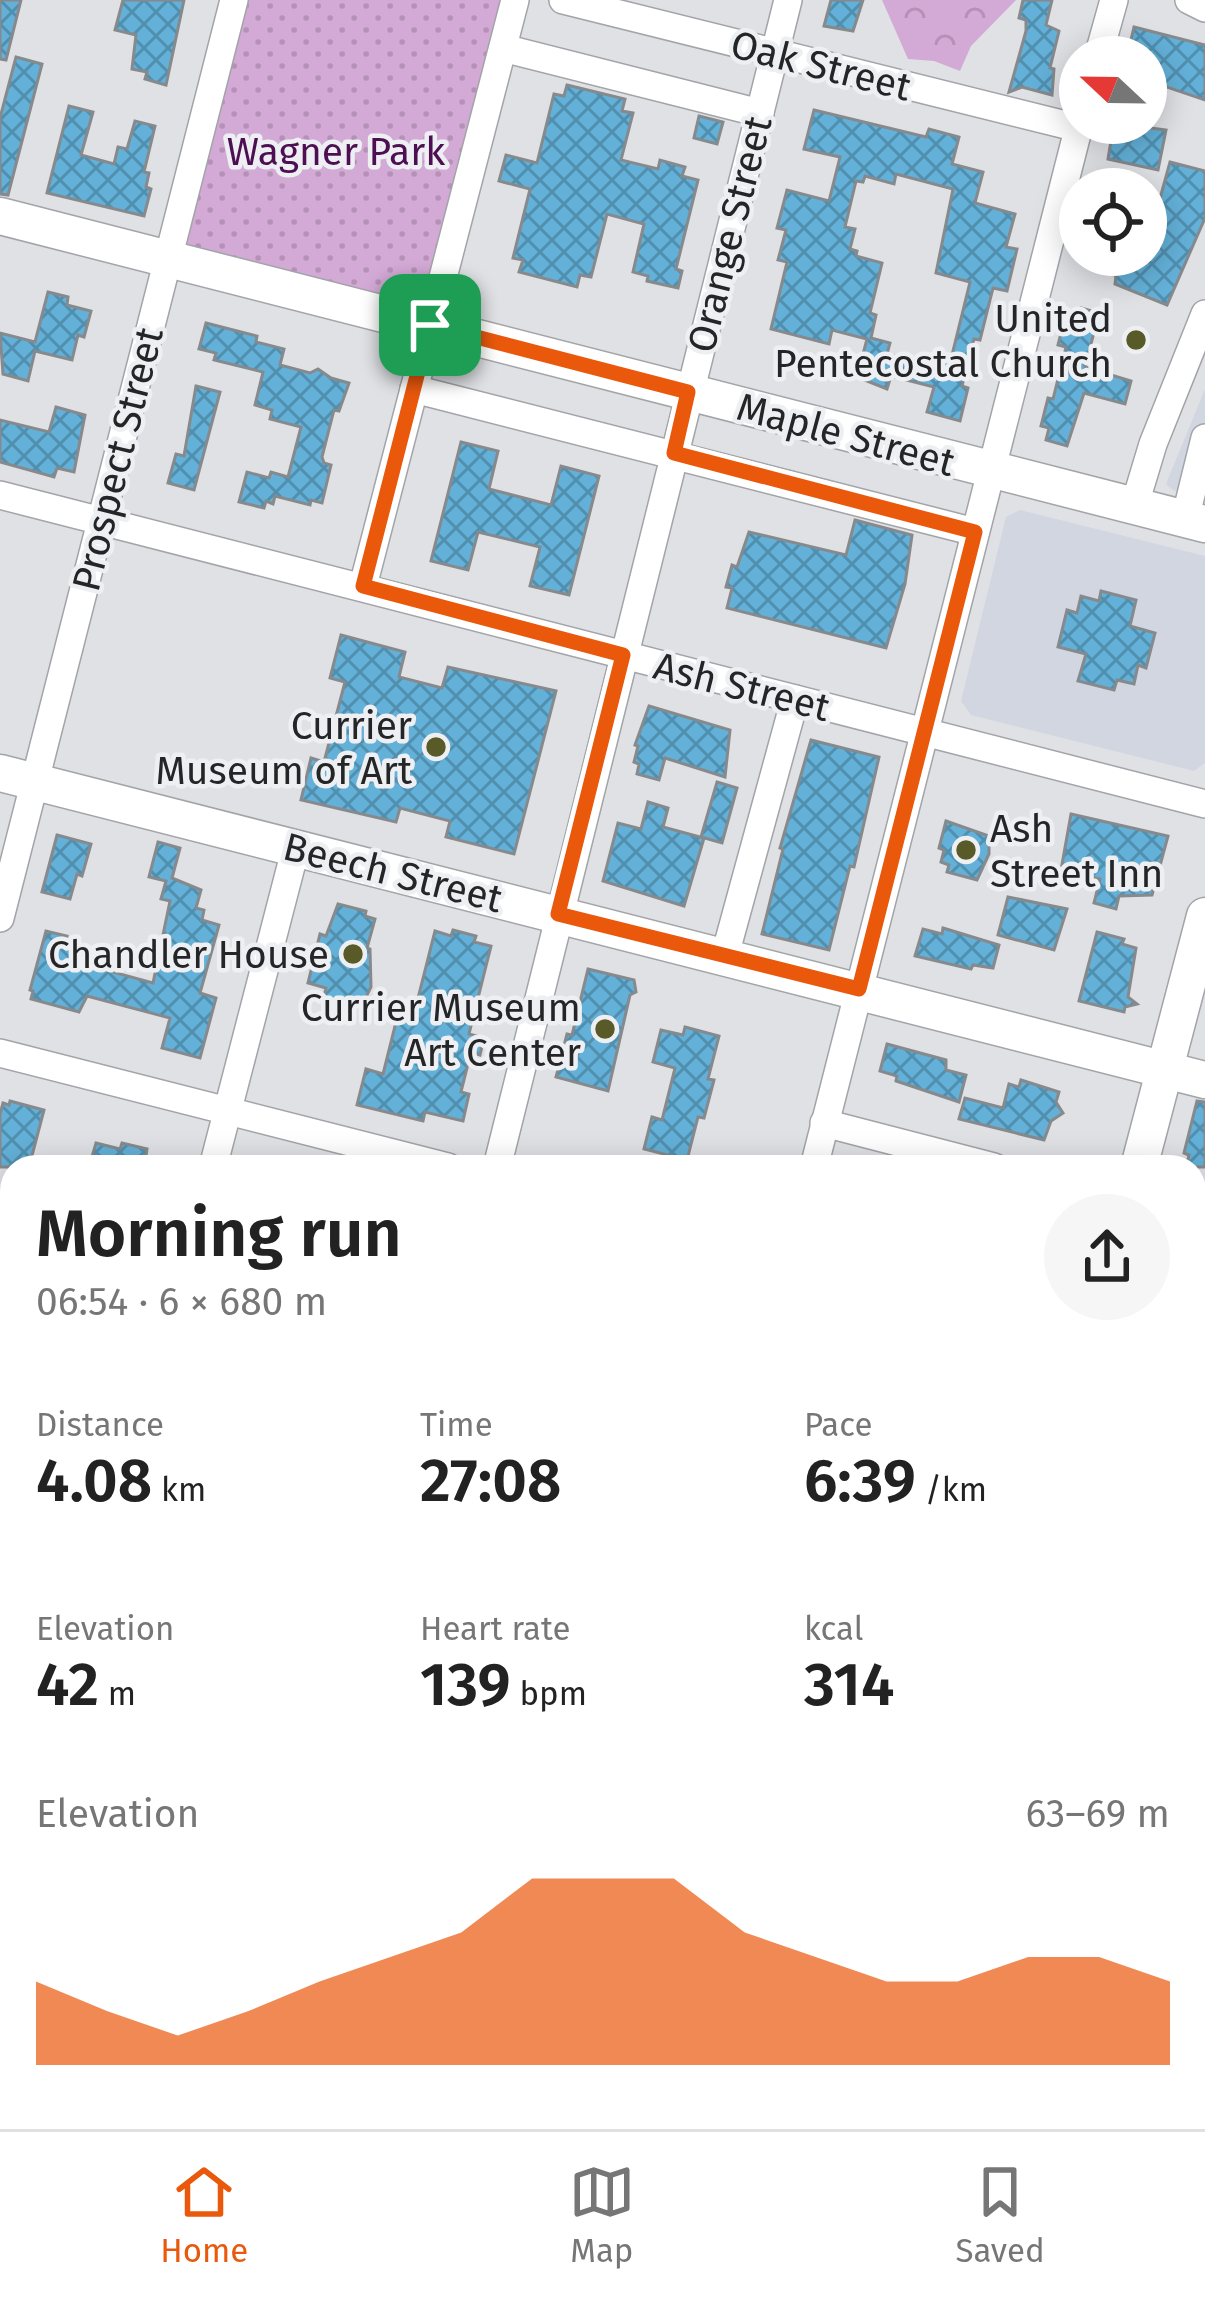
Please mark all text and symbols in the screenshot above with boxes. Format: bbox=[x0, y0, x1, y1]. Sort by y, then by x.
street label: Oak Street bbox=[726, 21, 916, 111]
north arrow bbox=[1059, 36, 1167, 144]
map controls bbox=[1059, 36, 1167, 276]
street label: Orange Street bbox=[678, 110, 782, 357]
park label: Wagner Park bbox=[227, 129, 445, 175]
button: locate bbox=[1059, 168, 1167, 276]
pin bbox=[379, 274, 481, 376]
icon: arrive bbox=[397, 292, 463, 358]
place label: United Pentecostal Church bbox=[774, 296, 1112, 387]
street label: Prospect Street bbox=[63, 322, 173, 596]
marker: United Pentecostal Church bbox=[1123, 327, 1149, 353]
street label: Maple Street bbox=[732, 384, 960, 486]
street label: Ash Street bbox=[649, 643, 835, 731]
place label: Currier Museum of Art bbox=[155, 703, 413, 794]
marker: Currier Museum of Art bbox=[423, 734, 449, 760]
place label: Ash Street Inn bbox=[990, 806, 1163, 897]
street label: Beech Street bbox=[279, 824, 508, 923]
marker: Ash Street Inn bbox=[953, 837, 979, 863]
place label: Chandler House bbox=[48, 932, 329, 978]
marker: Chandler House bbox=[340, 941, 366, 967]
place label: Currier Museum Art Center bbox=[301, 985, 581, 1076]
marker: Currier Museum Art Center bbox=[592, 1016, 618, 1042]
text: Morning run bbox=[36, 1194, 402, 1273]
button: share bbox=[1044, 1194, 1170, 1320]
text: 06:54 · 6 × 680 m bbox=[36, 1279, 327, 1325]
text: Distance bbox=[36, 1405, 164, 1445]
text: Time bbox=[420, 1405, 493, 1445]
text: Pace bbox=[804, 1405, 872, 1445]
text: 4.08 bbox=[36, 1445, 152, 1517]
text: 27:08 bbox=[420, 1445, 561, 1517]
text: 6:39 bbox=[804, 1445, 916, 1517]
text: km bbox=[152, 1470, 206, 1510]
text: /km bbox=[916, 1470, 987, 1510]
text: Elevation bbox=[36, 1609, 174, 1649]
text: Heart rate bbox=[420, 1609, 570, 1649]
text: kcal bbox=[804, 1609, 863, 1649]
text: 42 bbox=[36, 1649, 99, 1721]
text: 139 bbox=[420, 1649, 511, 1721]
text: 314 bbox=[804, 1649, 894, 1721]
text: m bbox=[99, 1674, 136, 1714]
text: bpm bbox=[511, 1674, 587, 1714]
text: Elevation bbox=[36, 1791, 199, 1837]
text: 63–69 m bbox=[1025, 1791, 1170, 1837]
tab: Home bbox=[160, 2159, 248, 2271]
tab: Map bbox=[569, 2159, 635, 2271]
tab: Saved bbox=[955, 2159, 1045, 2271]

